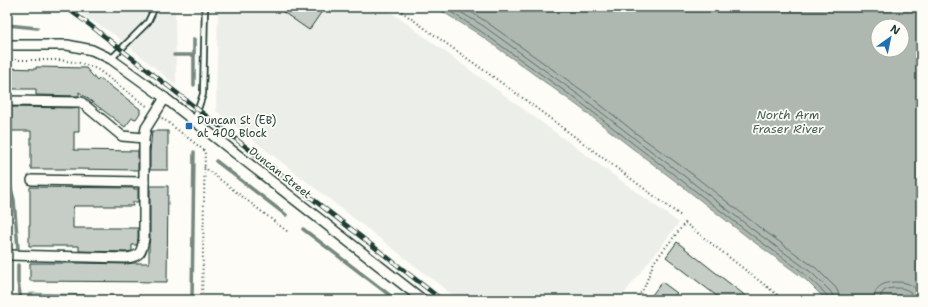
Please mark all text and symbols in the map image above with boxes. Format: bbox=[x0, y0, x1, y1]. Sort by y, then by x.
north arrow bbox=[870, 18, 910, 58]
text: N bbox=[887, 21, 903, 39]
water label: North Arm Fraser River bbox=[752, 107, 824, 137]
place label: Duncan St (EB) at 400 Block bbox=[197, 113, 276, 141]
marker: Duncan St (EB) at 400 Block bbox=[184, 121, 194, 131]
street label: Duncan Street bbox=[246, 144, 314, 202]

